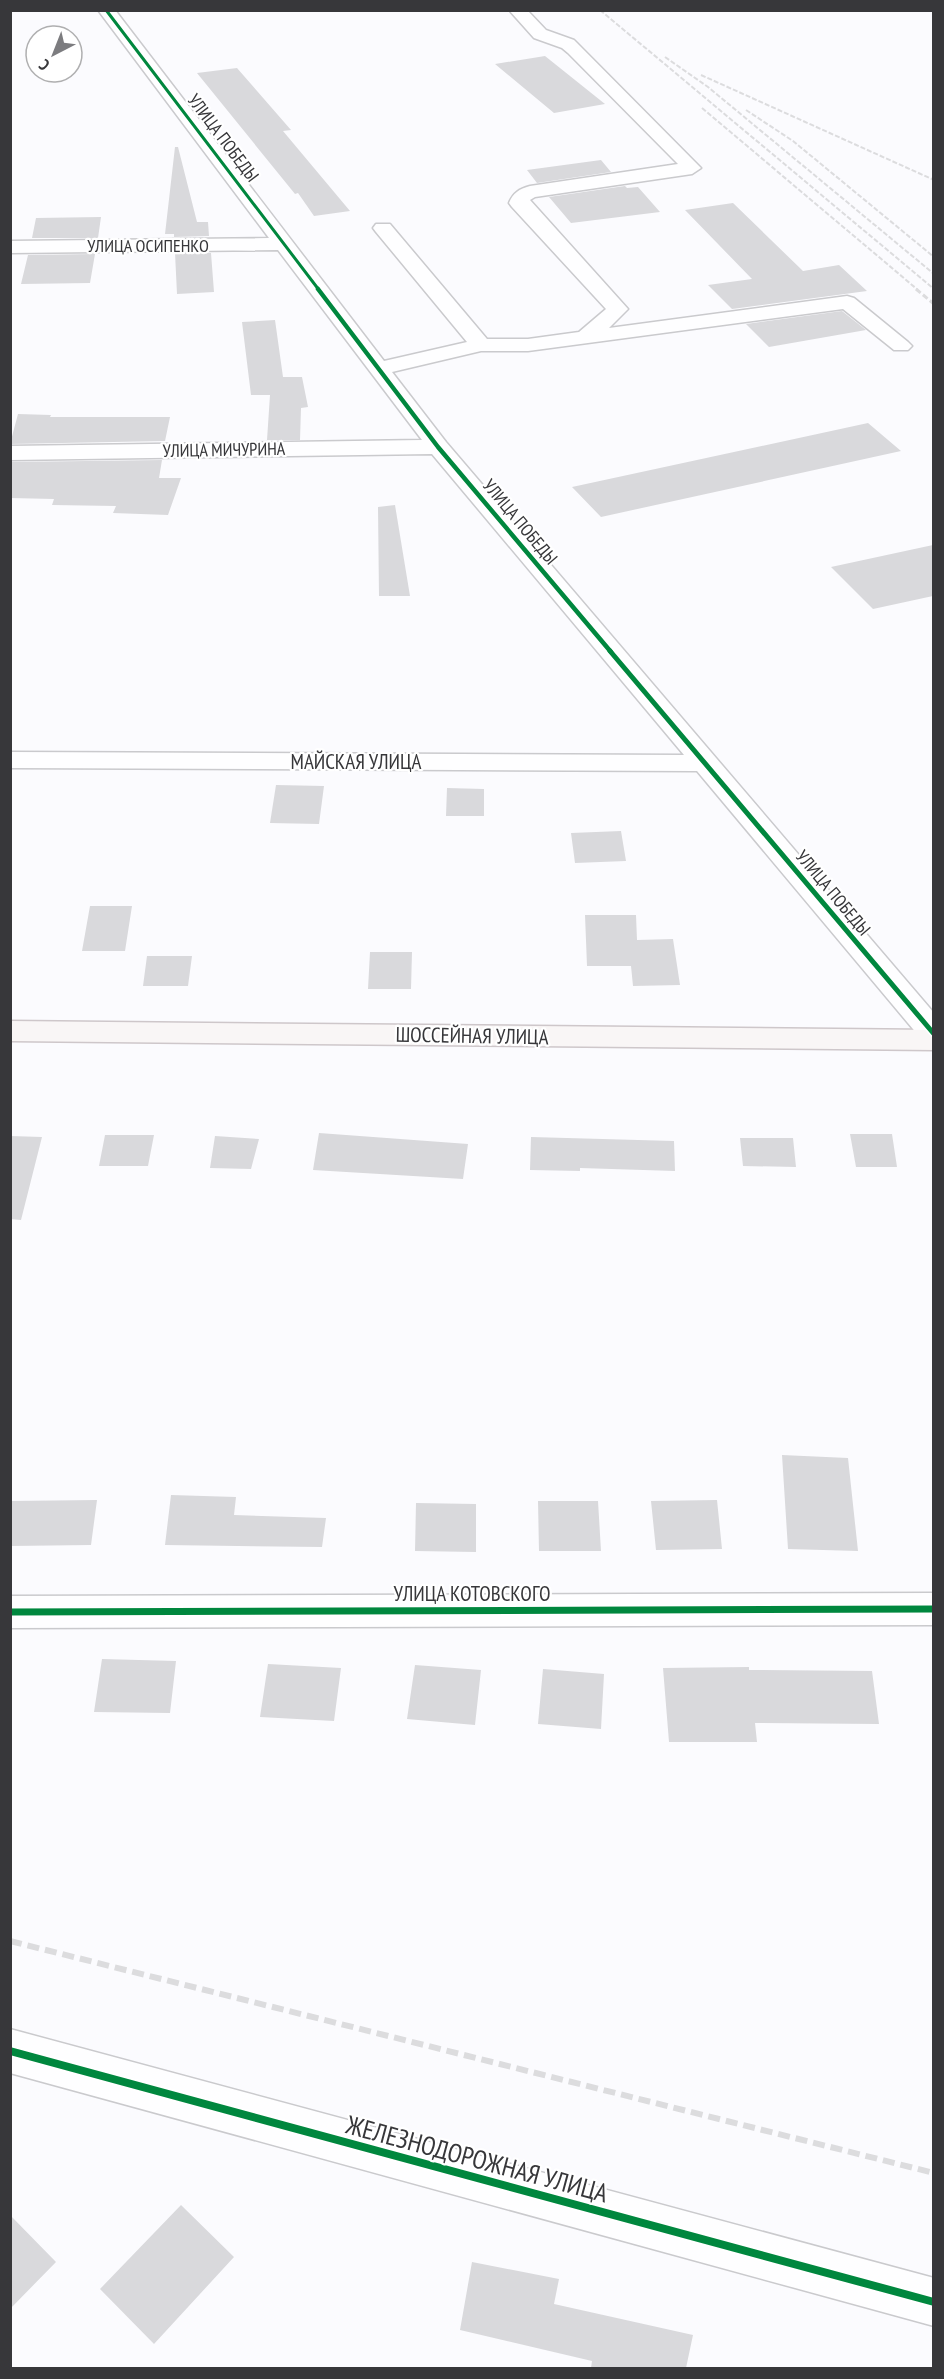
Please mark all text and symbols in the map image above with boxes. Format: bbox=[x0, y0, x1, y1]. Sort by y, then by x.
north arrow bbox=[24, 24, 84, 84]
text: С bbox=[34, 55, 53, 75]
street label: УЛИЦА ПОБЕДЫ bbox=[183, 89, 264, 186]
street label: УЛИЦА ОСИПЕНКО bbox=[87, 234, 209, 257]
street label: УЛИЦА МИЧУРИНА bbox=[163, 437, 286, 462]
street label: УЛИЦА ПОБЕДЫ bbox=[478, 474, 563, 569]
street label: МАЙСКАЯ УЛИЦА bbox=[291, 748, 422, 775]
street label: УЛИЦА ПОБЕДЫ bbox=[791, 845, 876, 940]
street label: ШОССЕЙНАЯ УЛИЦА bbox=[395, 1021, 549, 1050]
street label: УЛИЦА КОТОВСКОГО bbox=[393, 1580, 551, 1607]
street label: ЖЕЛЕЗНОДОРОЖНАЯ УЛИЦА bbox=[342, 2107, 612, 2210]

